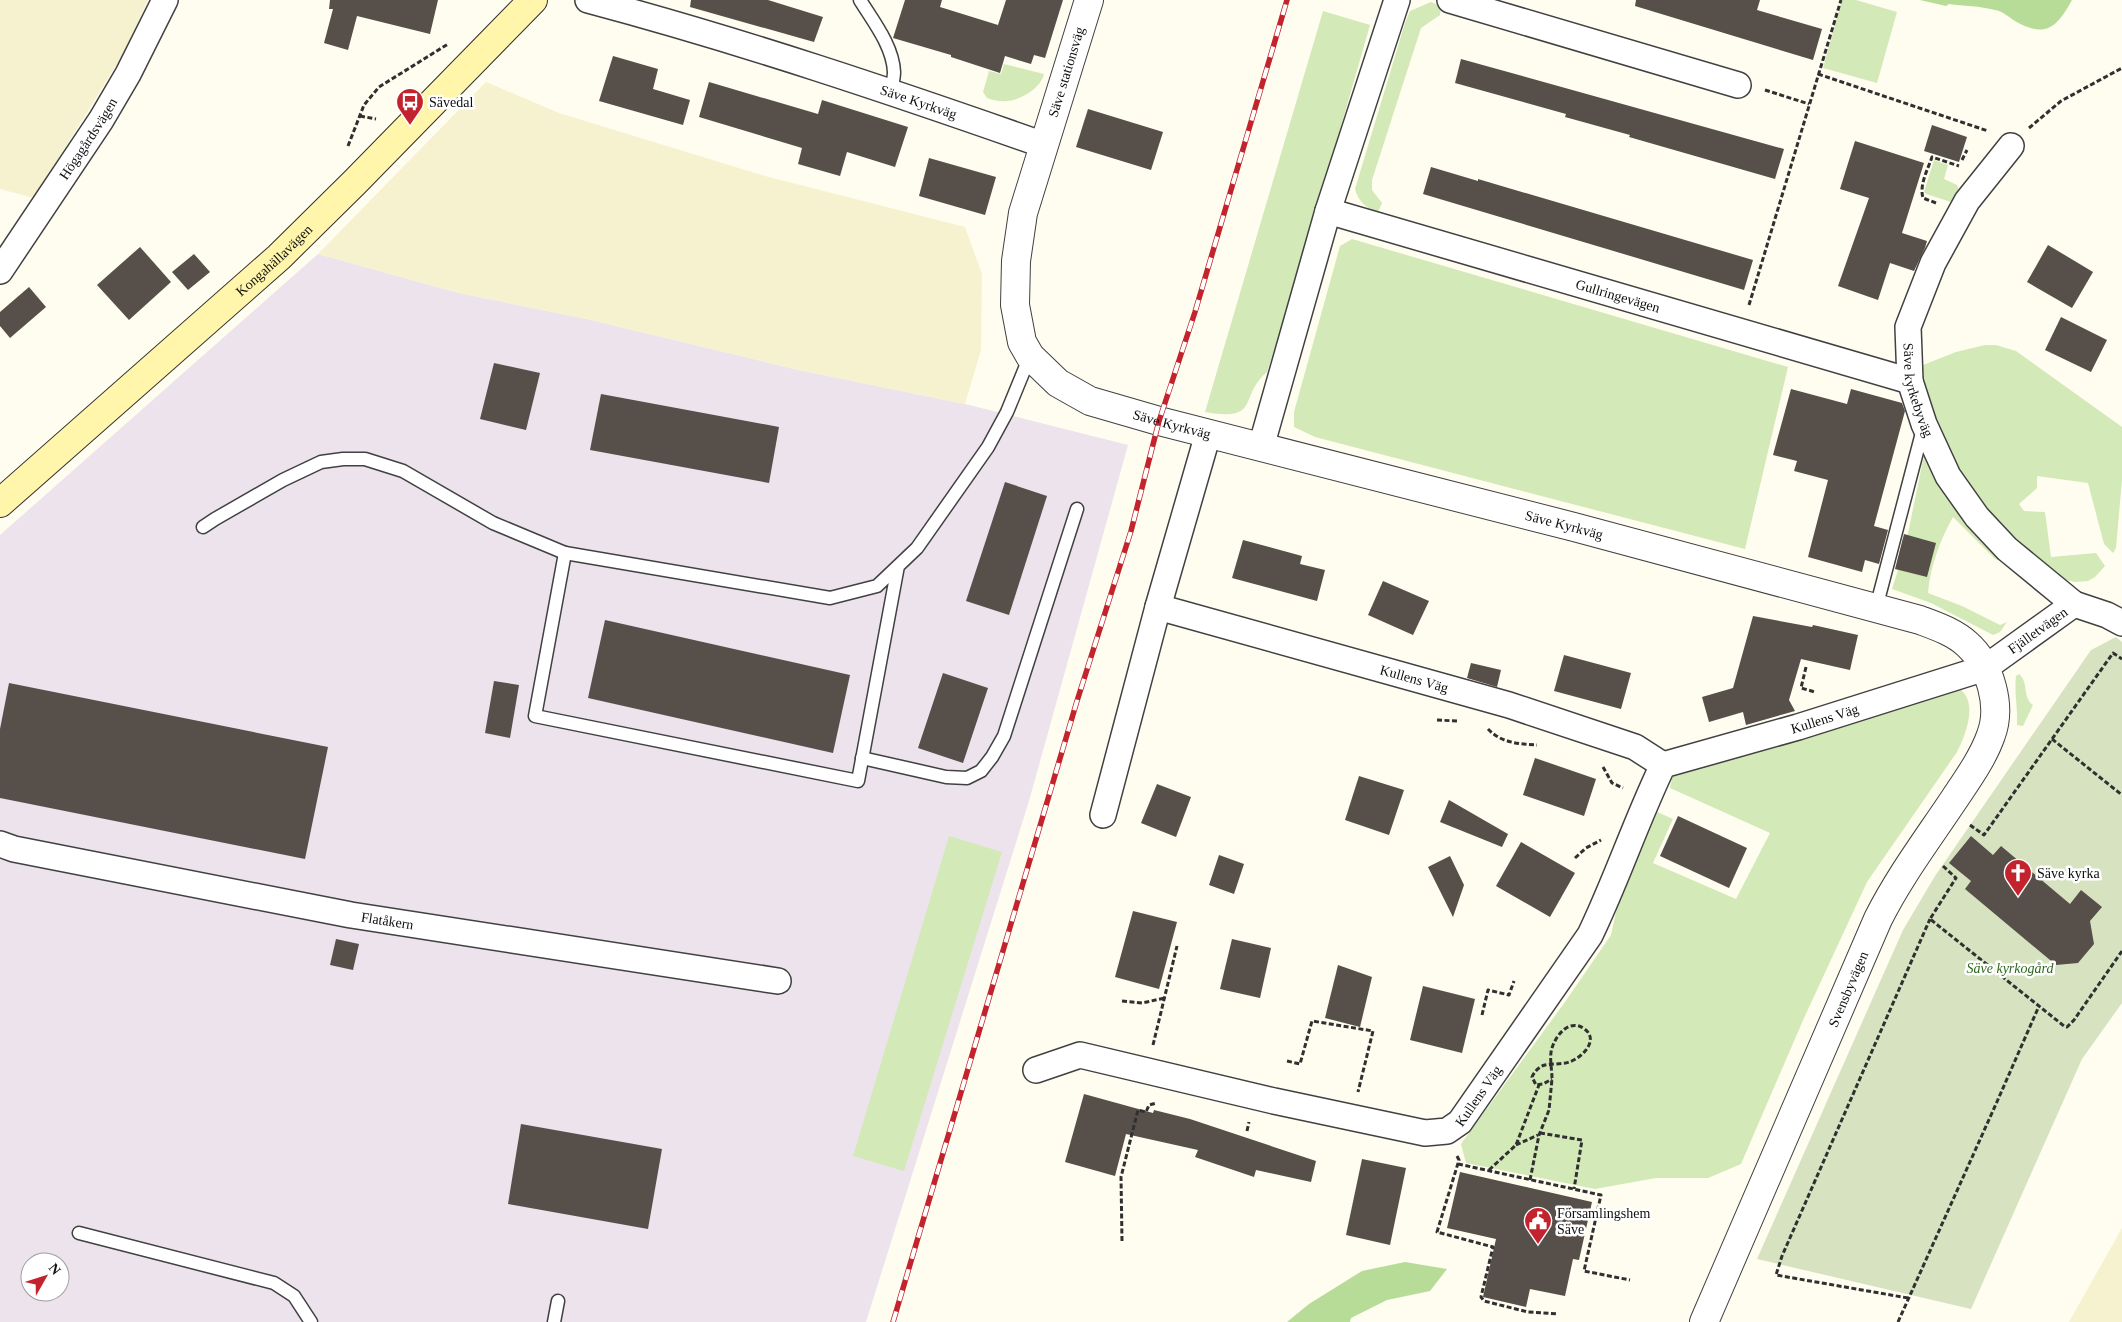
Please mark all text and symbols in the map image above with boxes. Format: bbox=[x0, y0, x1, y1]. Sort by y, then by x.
street label: Säve stationsväg bbox=[1046, 25, 1087, 119]
street label: Säve Kyrkväg bbox=[878, 82, 959, 122]
bus stop icon: Sävedal bbox=[395, 87, 425, 126]
street label: Högagårdsvägen bbox=[56, 95, 120, 182]
place label: Sävedal bbox=[429, 95, 473, 110]
street label: Kongahällavägen bbox=[233, 222, 315, 299]
street label: Gullringevägen bbox=[1574, 277, 1662, 316]
street label: Säve kyrkebyväg bbox=[1901, 342, 1936, 439]
street label: Säve Kyrkväg bbox=[1131, 407, 1212, 442]
street label: Säve Kyrkväg bbox=[1524, 508, 1605, 542]
street label: Fjälletvägen bbox=[2005, 604, 2070, 657]
street label: Kullens Väg bbox=[1378, 662, 1450, 696]
street label: Kullens Väg bbox=[1789, 701, 1860, 737]
church icon: Säve kyrka bbox=[2003, 858, 2033, 897]
place label: Säve kyrka bbox=[2037, 866, 2100, 881]
street label: Flatåkern bbox=[360, 910, 415, 933]
street label: Svensbyvägen bbox=[1826, 949, 1871, 1029]
park label: Säve kyrkogård bbox=[1967, 961, 2054, 976]
street label: Kullens Väg bbox=[1452, 1063, 1505, 1129]
public building icon: Församlingshem Säve bbox=[1523, 1206, 1553, 1245]
place label: Församlingshem Säve bbox=[1557, 1206, 1650, 1237]
north arrow bbox=[20, 1252, 70, 1302]
text: N bbox=[46, 1260, 64, 1278]

